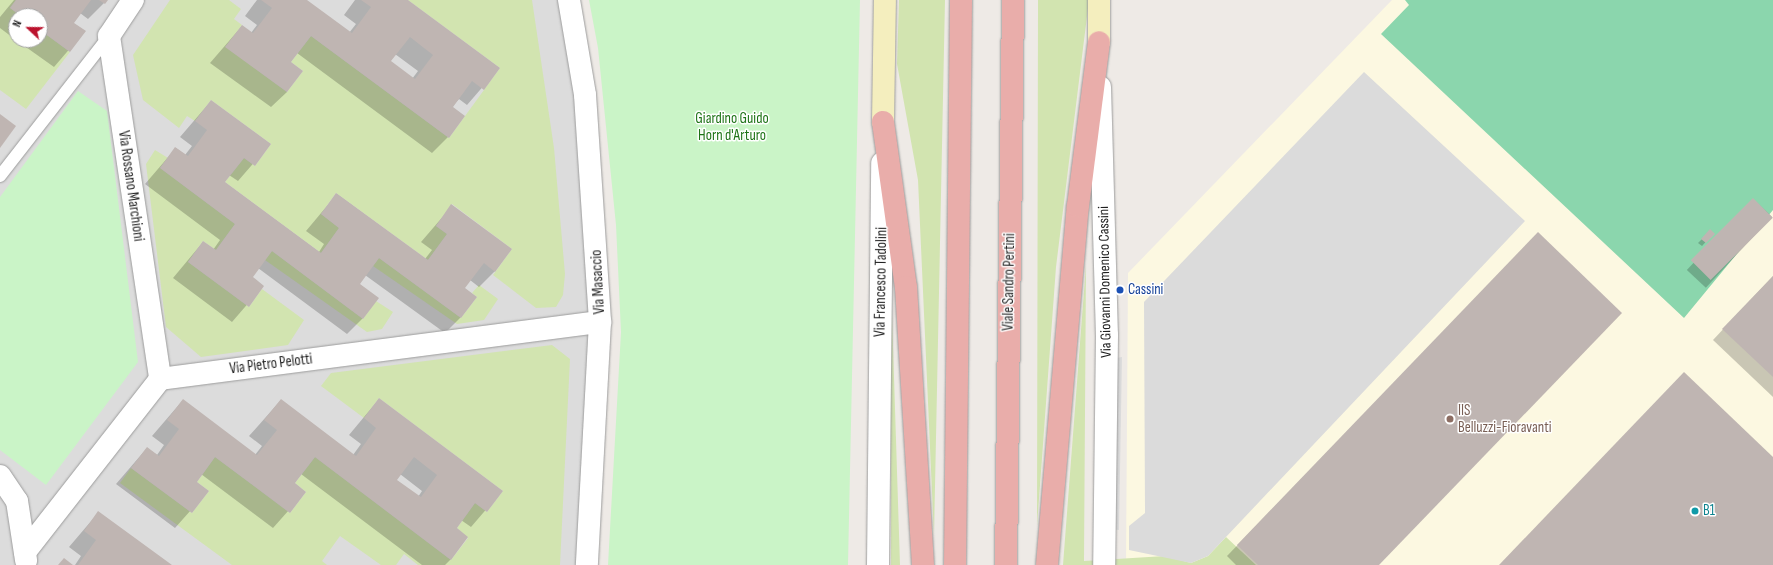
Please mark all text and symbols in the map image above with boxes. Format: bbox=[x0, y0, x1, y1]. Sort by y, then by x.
north arrow bbox=[8, 8, 48, 48]
text: N bbox=[10, 19, 24, 29]
park label: Giardino Guido Horn d'Arturo bbox=[695, 109, 769, 144]
street label: Via Rossano Marchioni bbox=[114, 130, 148, 242]
street label: Via Giovanni Domenico Cassini bbox=[1095, 206, 1115, 358]
street label: Via Francesco Tadolini bbox=[871, 227, 891, 337]
street label: Viale Sandro Pertini bbox=[999, 233, 1019, 331]
street label: Via Masaccio bbox=[587, 249, 609, 315]
place label: Cassini bbox=[1128, 281, 1163, 299]
marker: Cassini bbox=[1115, 285, 1125, 295]
street label: Via Pietro Pelotti bbox=[229, 350, 313, 378]
place label: IIS Belluzzi-Fioravanti bbox=[1458, 401, 1552, 436]
marker: IIS Belluzzi-Fioravanti bbox=[1445, 414, 1455, 424]
place label: B1 bbox=[1703, 502, 1715, 520]
marker: B1 bbox=[1690, 506, 1700, 516]

